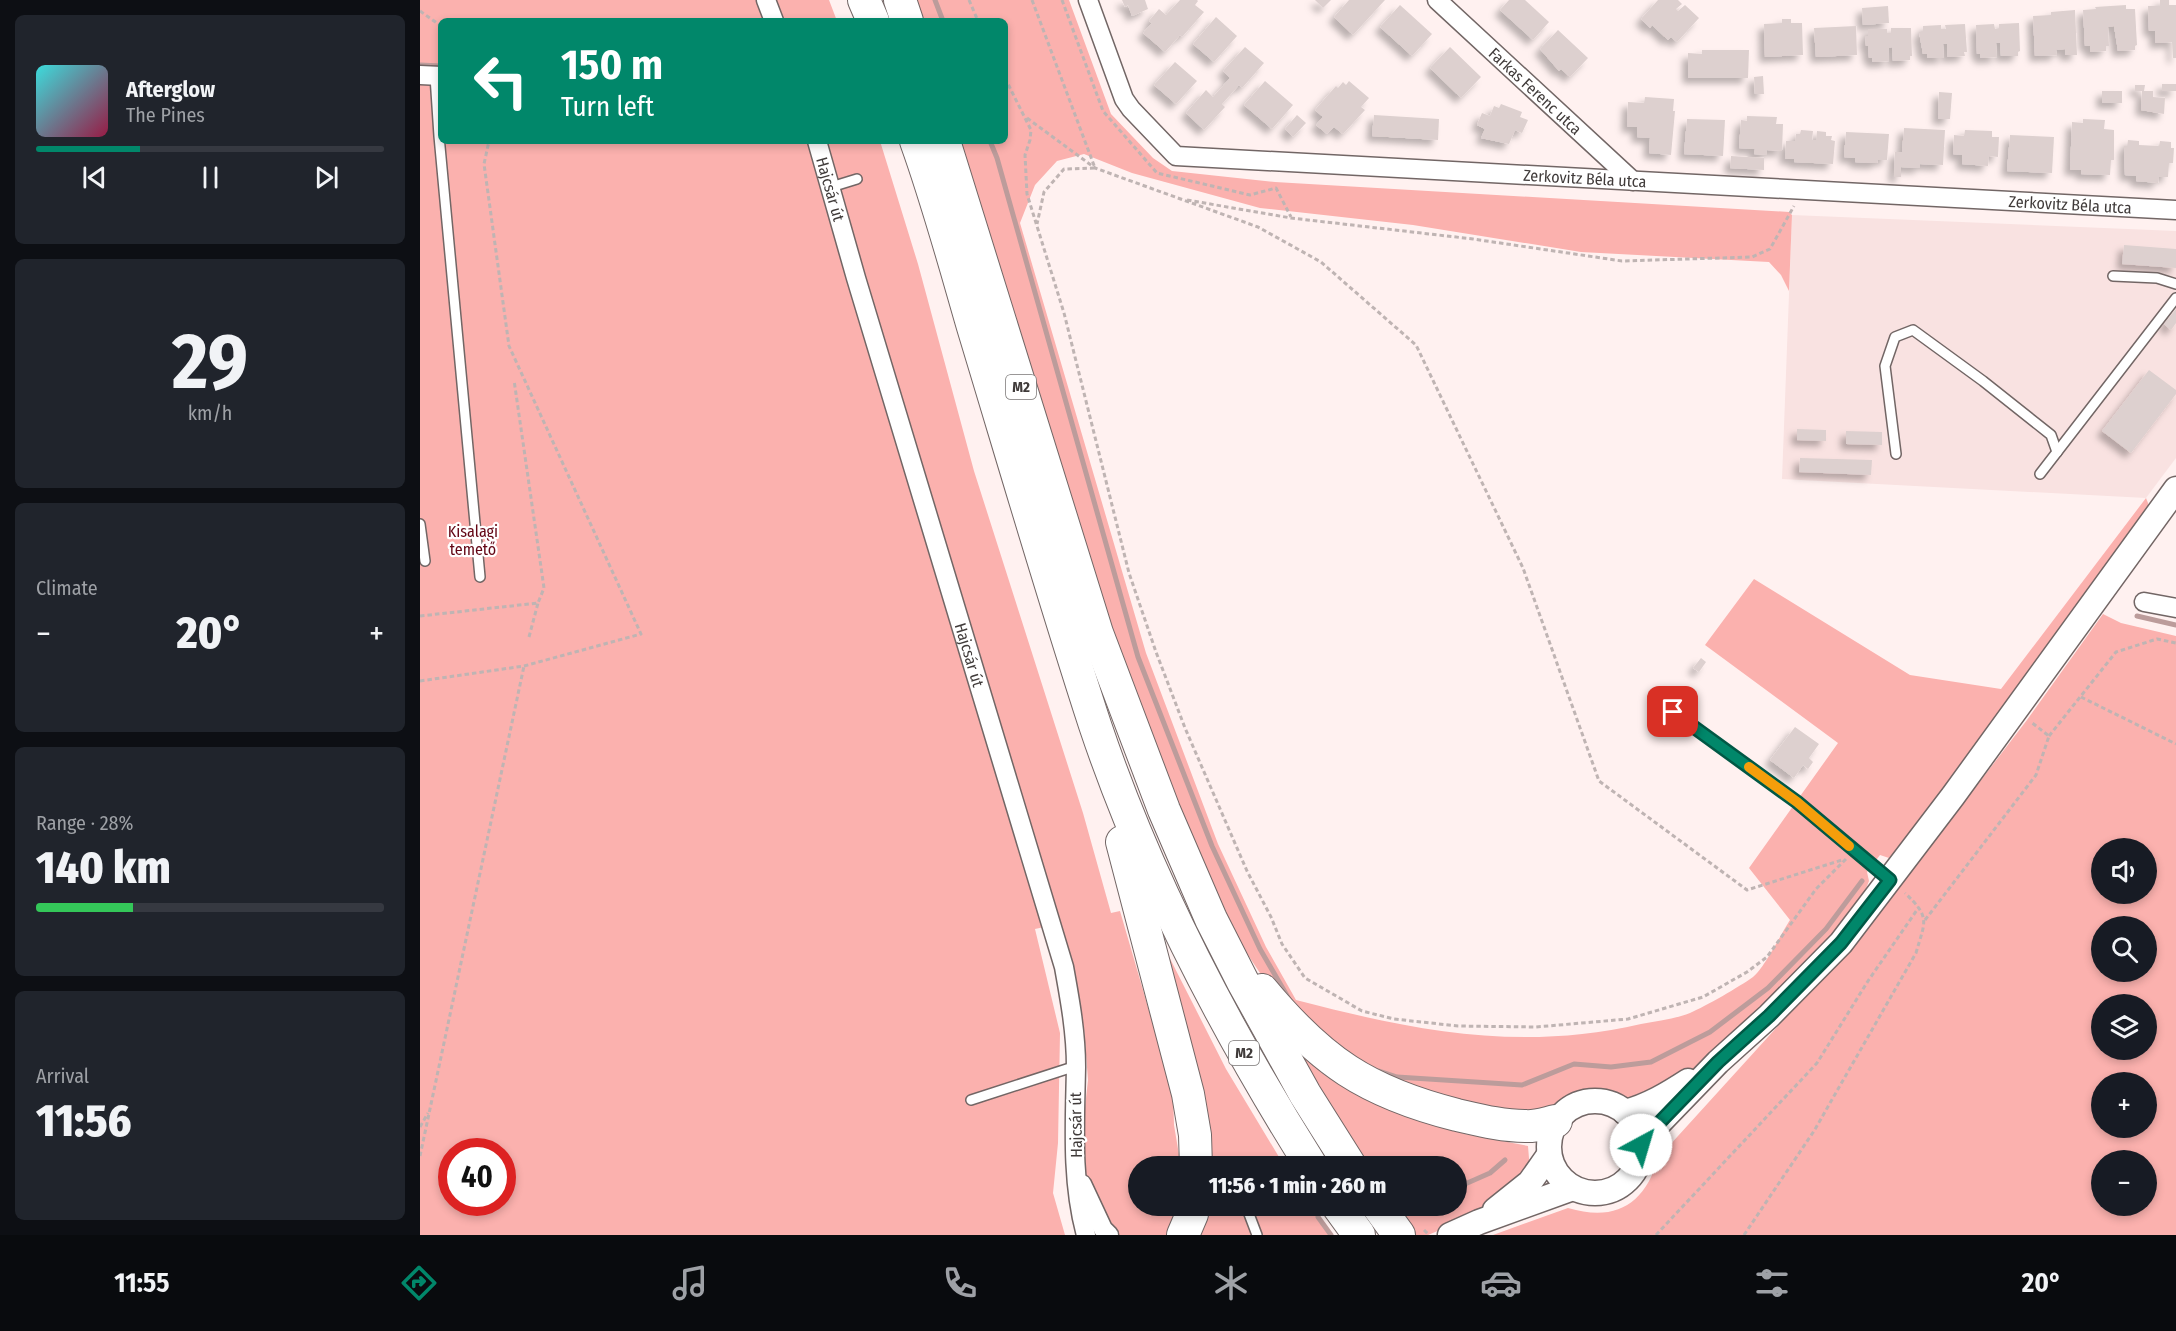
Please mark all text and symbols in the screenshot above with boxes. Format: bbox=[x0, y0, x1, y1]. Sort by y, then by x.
text: 150 m bbox=[561, 40, 663, 90]
icon: left bbox=[462, 42, 540, 120]
street label: Farkas Ferenc utca bbox=[1485, 43, 1586, 139]
text: Afterglow bbox=[126, 76, 215, 103]
text: Turn left bbox=[561, 91, 654, 123]
text: The Pines bbox=[126, 103, 205, 127]
street label: Hajcsár út bbox=[813, 155, 849, 224]
icon: previous bbox=[78, 161, 111, 194]
icon: pause bbox=[194, 161, 227, 194]
icon: next bbox=[310, 161, 343, 194]
street label: Zerkovitz Béla utca bbox=[1523, 165, 1647, 191]
street label: Zerkovitz Béla utca bbox=[2008, 191, 2132, 217]
text: 29 bbox=[172, 315, 248, 409]
road number: M2 bbox=[1006, 375, 1036, 399]
text: km/h bbox=[188, 401, 232, 425]
park label: Kisalagi temető bbox=[448, 522, 498, 559]
text: Climate bbox=[36, 576, 98, 600]
text: 20° bbox=[176, 606, 243, 660]
text: − bbox=[36, 614, 51, 654]
text: + bbox=[369, 614, 384, 654]
street label: Hajcsár út bbox=[951, 621, 989, 690]
pin bbox=[1647, 686, 1698, 737]
icon: arrive bbox=[1656, 695, 1689, 728]
text: Range · 28% bbox=[36, 811, 133, 835]
map controls bbox=[2091, 838, 2157, 1216]
button: sound bbox=[2091, 838, 2157, 904]
text: 140 km bbox=[36, 841, 171, 895]
button: search bbox=[2091, 916, 2157, 982]
button: layers bbox=[2091, 994, 2157, 1060]
road number: M2 bbox=[1229, 1041, 1259, 1065]
text: Arrival bbox=[36, 1064, 89, 1088]
button: + bbox=[2091, 1072, 2157, 1138]
street label: Hajcsár út bbox=[1066, 1091, 1086, 1158]
text: 11:56 bbox=[36, 1094, 131, 1148]
position arrow bbox=[1609, 1113, 1673, 1177]
speed limit sign: 40 bbox=[438, 1138, 516, 1216]
button: − bbox=[2091, 1150, 2157, 1216]
text: 11:56 · 1 min · 260 m bbox=[1209, 1172, 1386, 1199]
icon: directions bbox=[398, 1262, 440, 1304]
icon: music bbox=[669, 1262, 711, 1304]
icon: phone bbox=[939, 1262, 981, 1304]
icon: climate bbox=[1210, 1262, 1252, 1304]
icon: car bbox=[1480, 1262, 1522, 1304]
icon: filters bbox=[1751, 1262, 1793, 1304]
text: 11:55 bbox=[114, 1267, 169, 1299]
text: 20° bbox=[2022, 1267, 2062, 1299]

